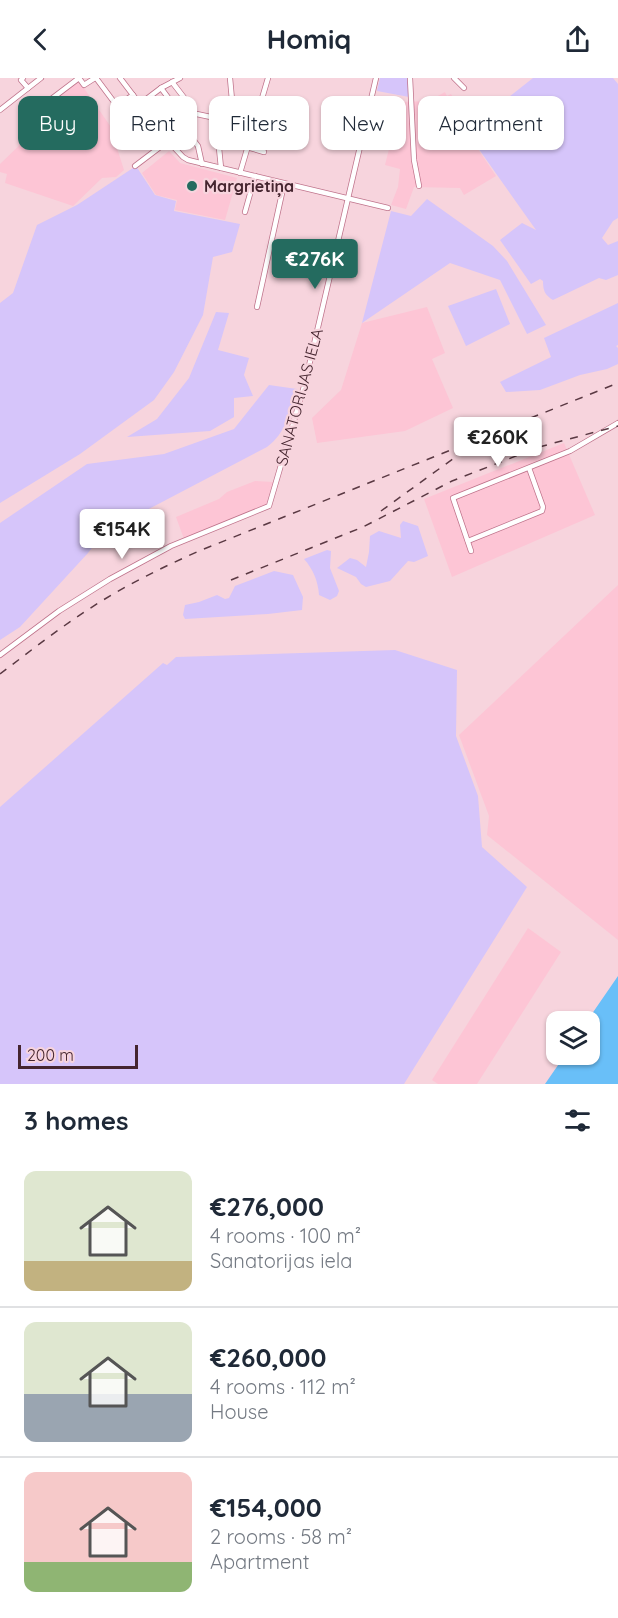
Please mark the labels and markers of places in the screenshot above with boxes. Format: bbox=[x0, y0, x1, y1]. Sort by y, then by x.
place label: Margrietiņa bbox=[204, 176, 294, 197]
marker: Margrietiņa bbox=[185, 179, 199, 193]
pin: €276K bbox=[273, 239, 357, 290]
pin: €260K bbox=[456, 417, 540, 468]
pin: €154K bbox=[80, 509, 164, 560]

